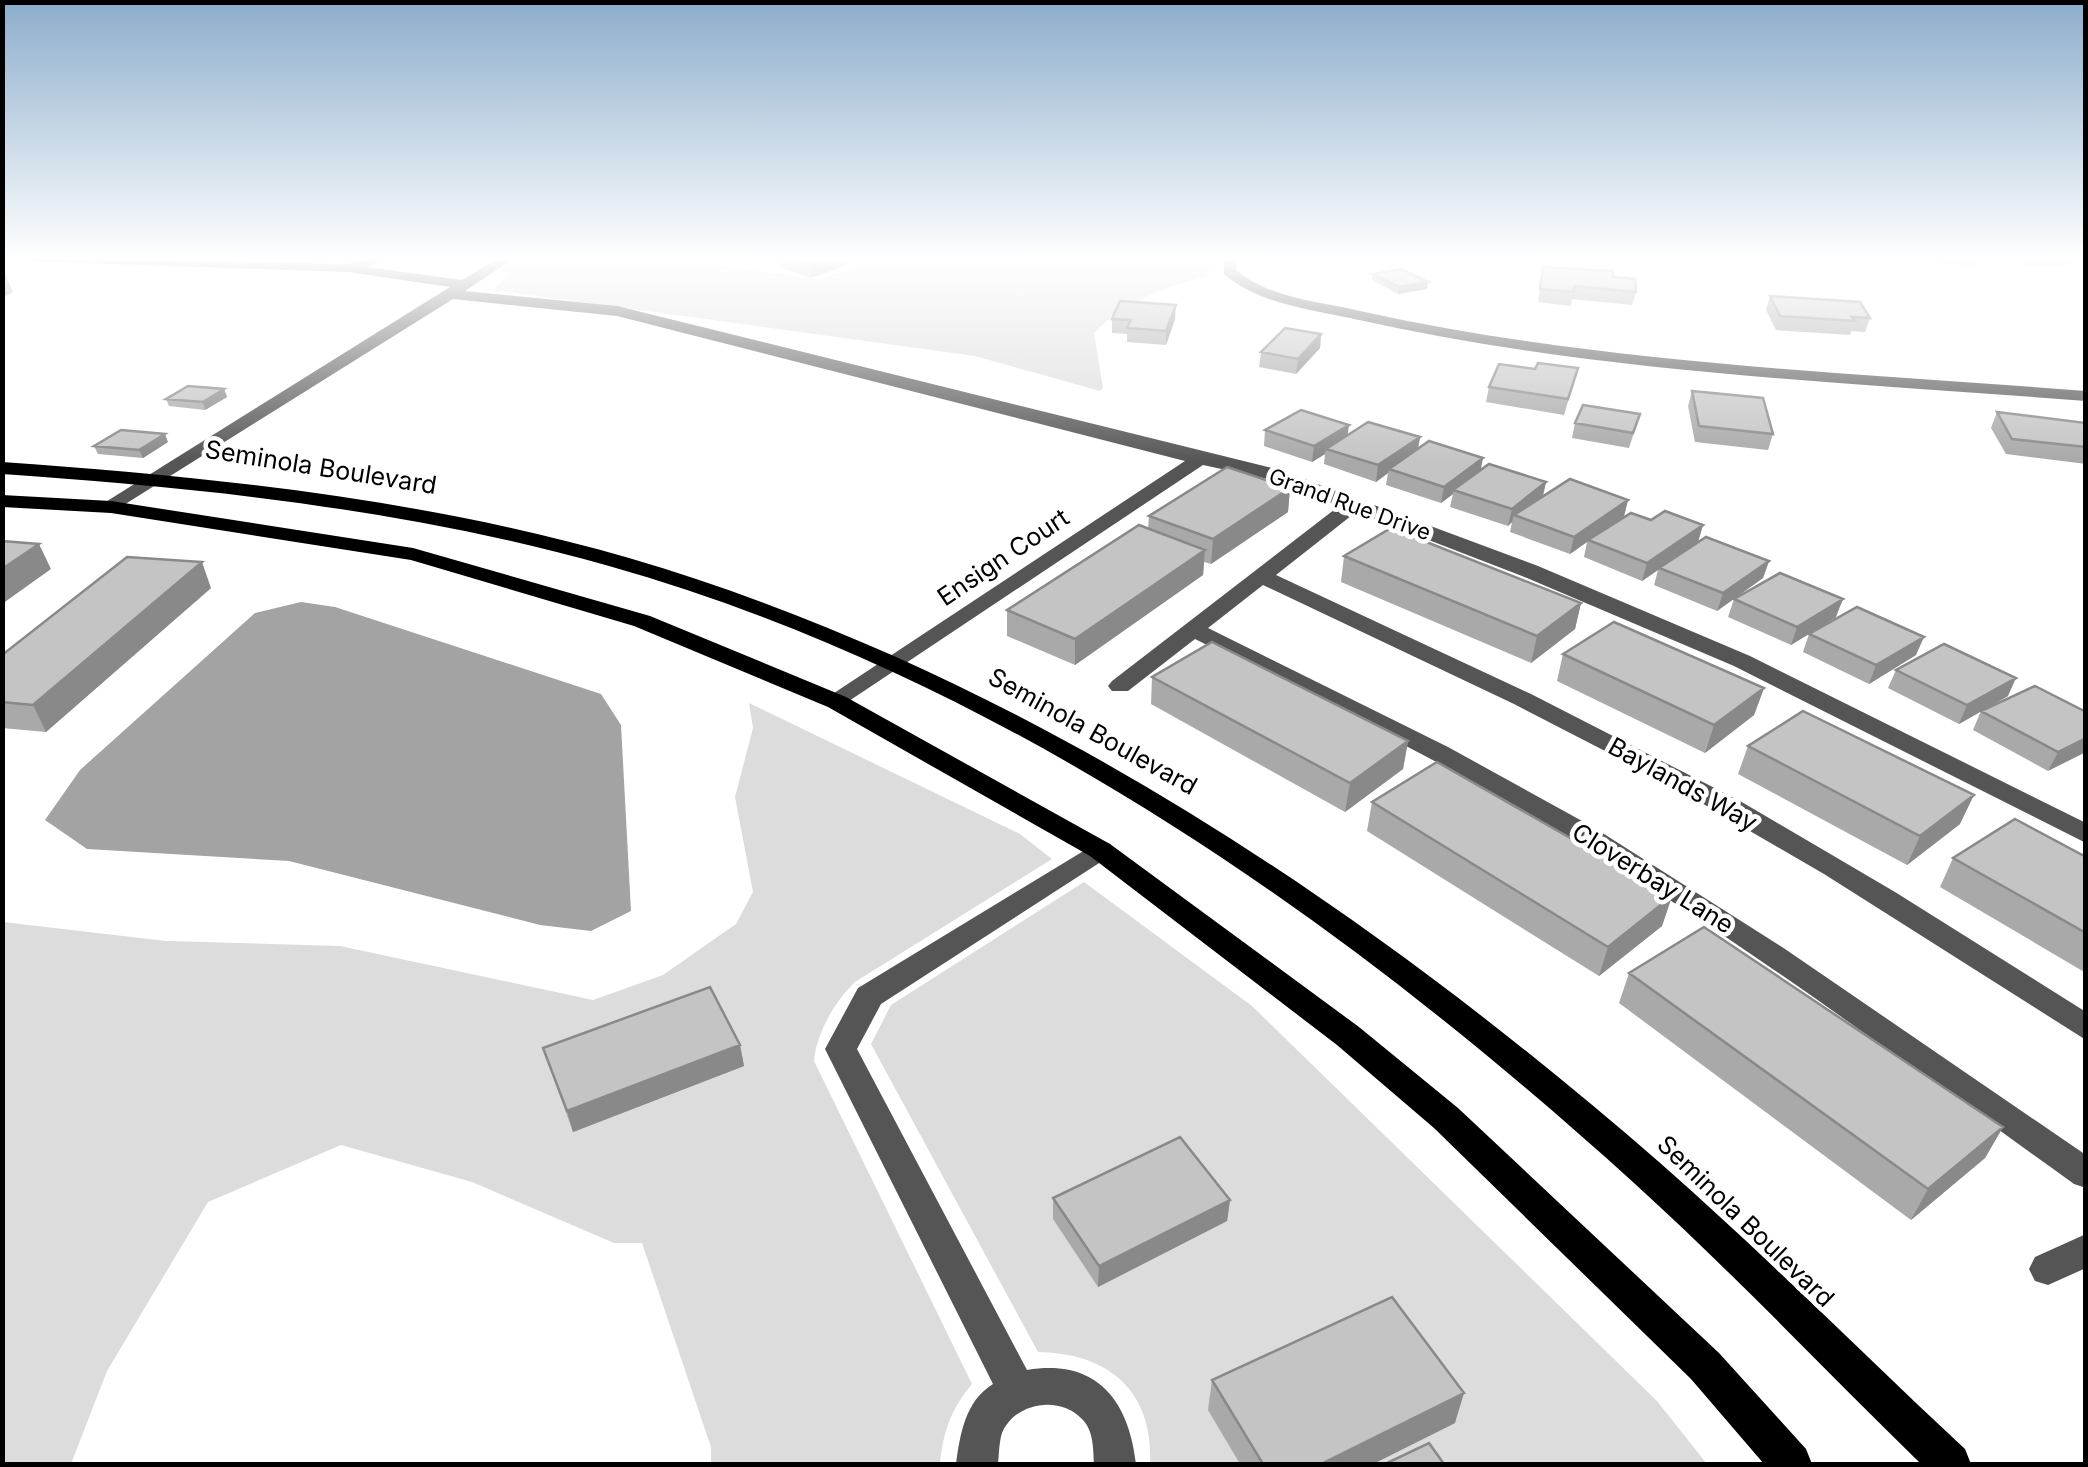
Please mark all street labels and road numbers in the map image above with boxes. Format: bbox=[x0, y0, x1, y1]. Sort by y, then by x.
street label: Seminola Boulevard bbox=[203, 434, 439, 500]
street label: Grand Rue Drive bbox=[1265, 463, 1435, 545]
street label: Ensign Court bbox=[932, 502, 1074, 612]
street label: Seminola Boulevard bbox=[983, 661, 1203, 801]
street label: Baylands Way bbox=[1603, 731, 1763, 837]
street label: Cloverbay Lane bbox=[1567, 816, 1739, 940]
street label: Seminola Boulevard bbox=[1651, 1129, 1841, 1313]

